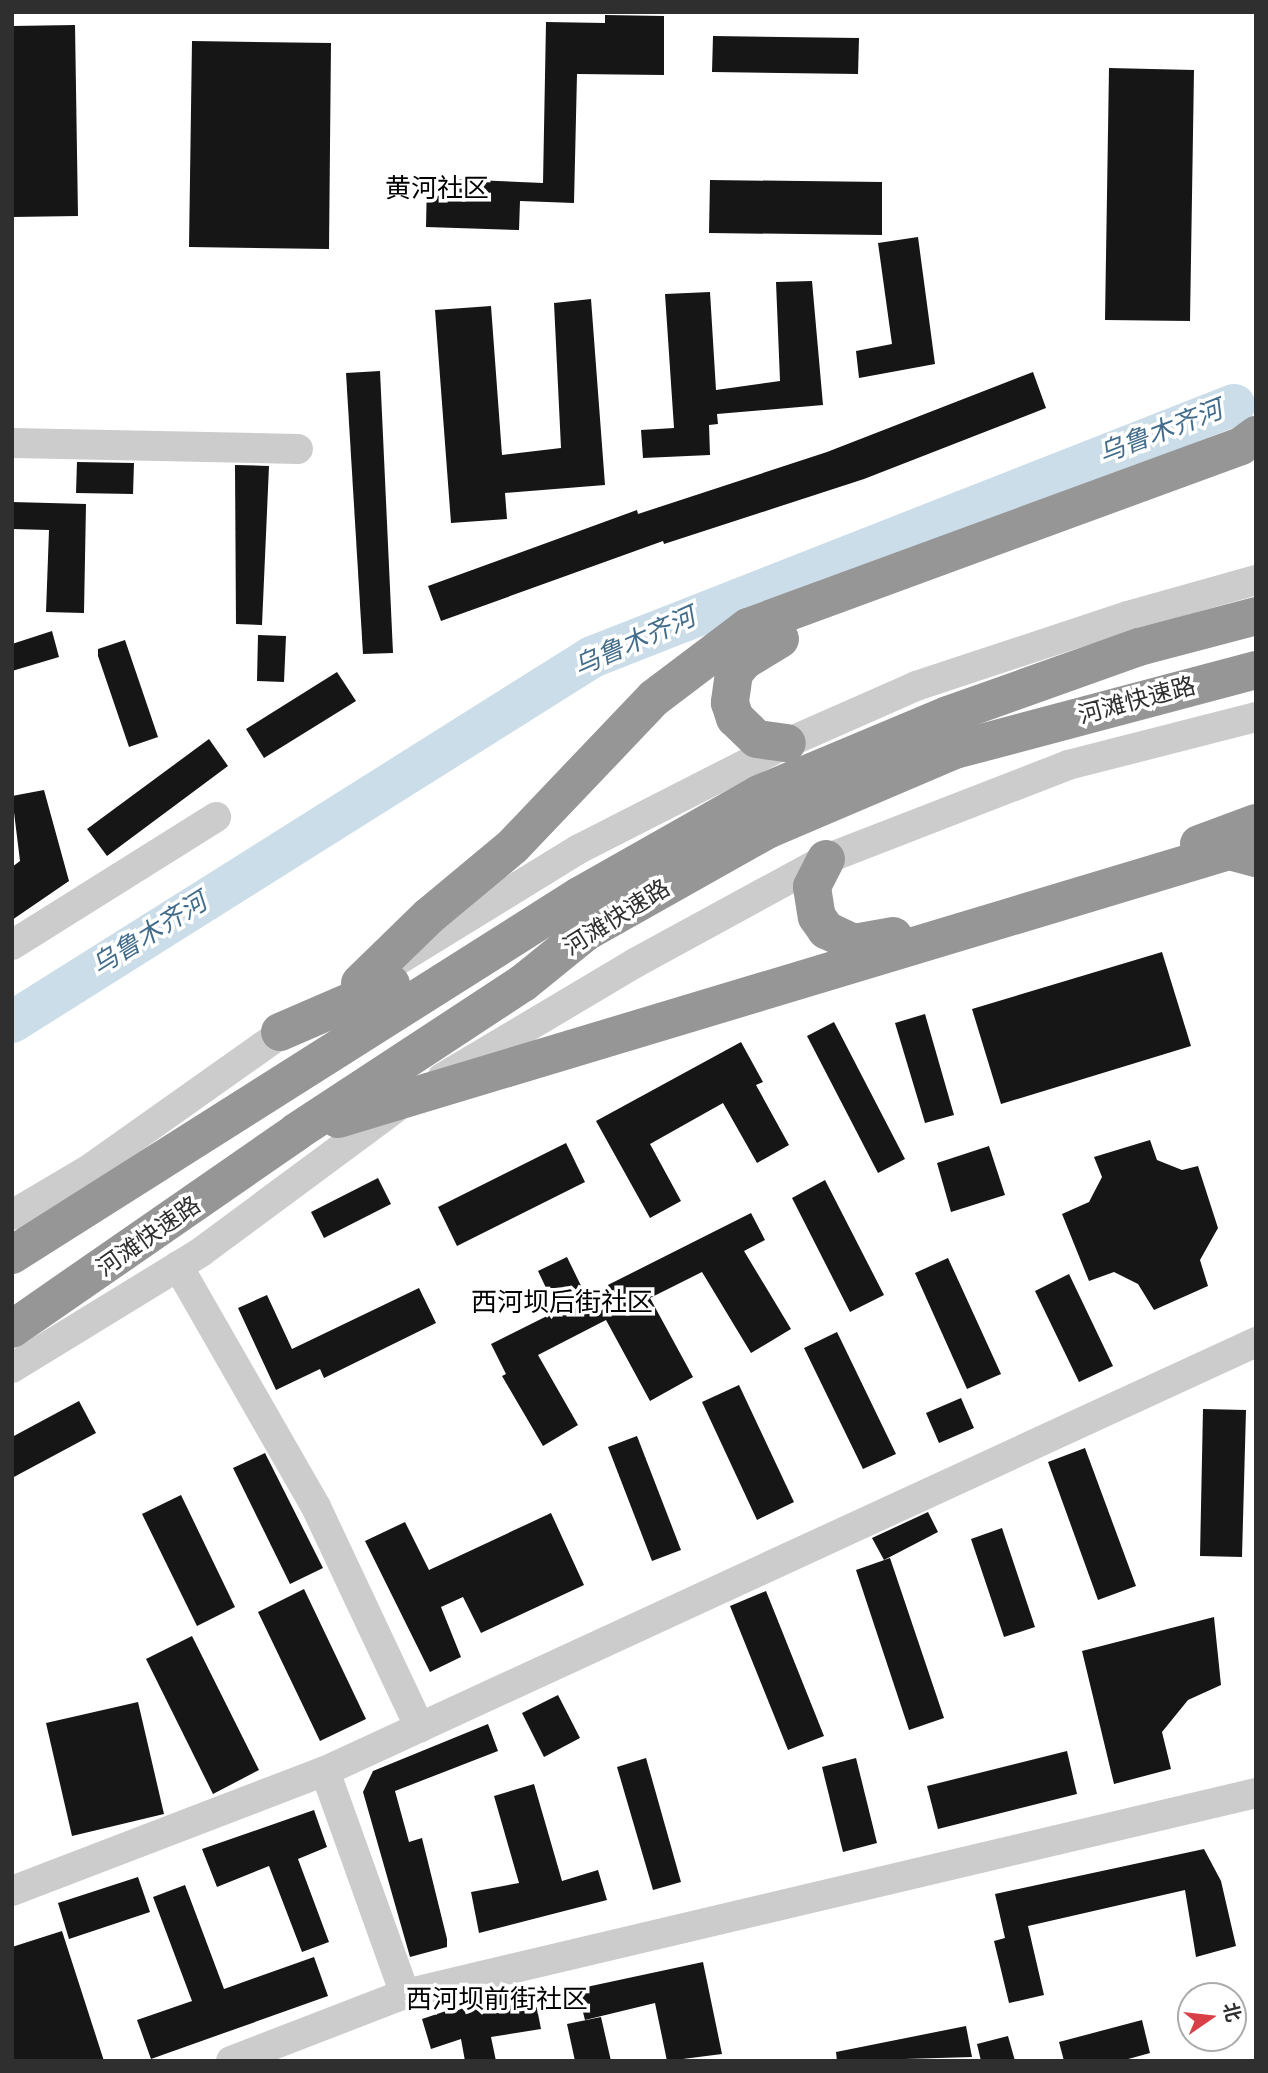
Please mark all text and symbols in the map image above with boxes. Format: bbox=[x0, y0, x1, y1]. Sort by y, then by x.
district label: 黄河社区 bbox=[385, 174, 489, 206]
water label: 乌鲁木齐河 bbox=[1095, 395, 1227, 471]
water label: 乌鲁木齐河 bbox=[569, 602, 701, 684]
street label: 河滩快速路 bbox=[1075, 672, 1199, 730]
street label: 河滩快速路 bbox=[558, 874, 676, 962]
water label: 乌鲁木齐河 bbox=[87, 887, 213, 983]
street label: 河滩快速路 bbox=[92, 1191, 206, 1283]
district label: 西河坝后街社区 bbox=[471, 1288, 653, 1320]
north arrow bbox=[1177, 1982, 1247, 2052]
district label: 西河坝前街社区 bbox=[406, 1985, 588, 2017]
text: 北 bbox=[1217, 2000, 1244, 2024]

